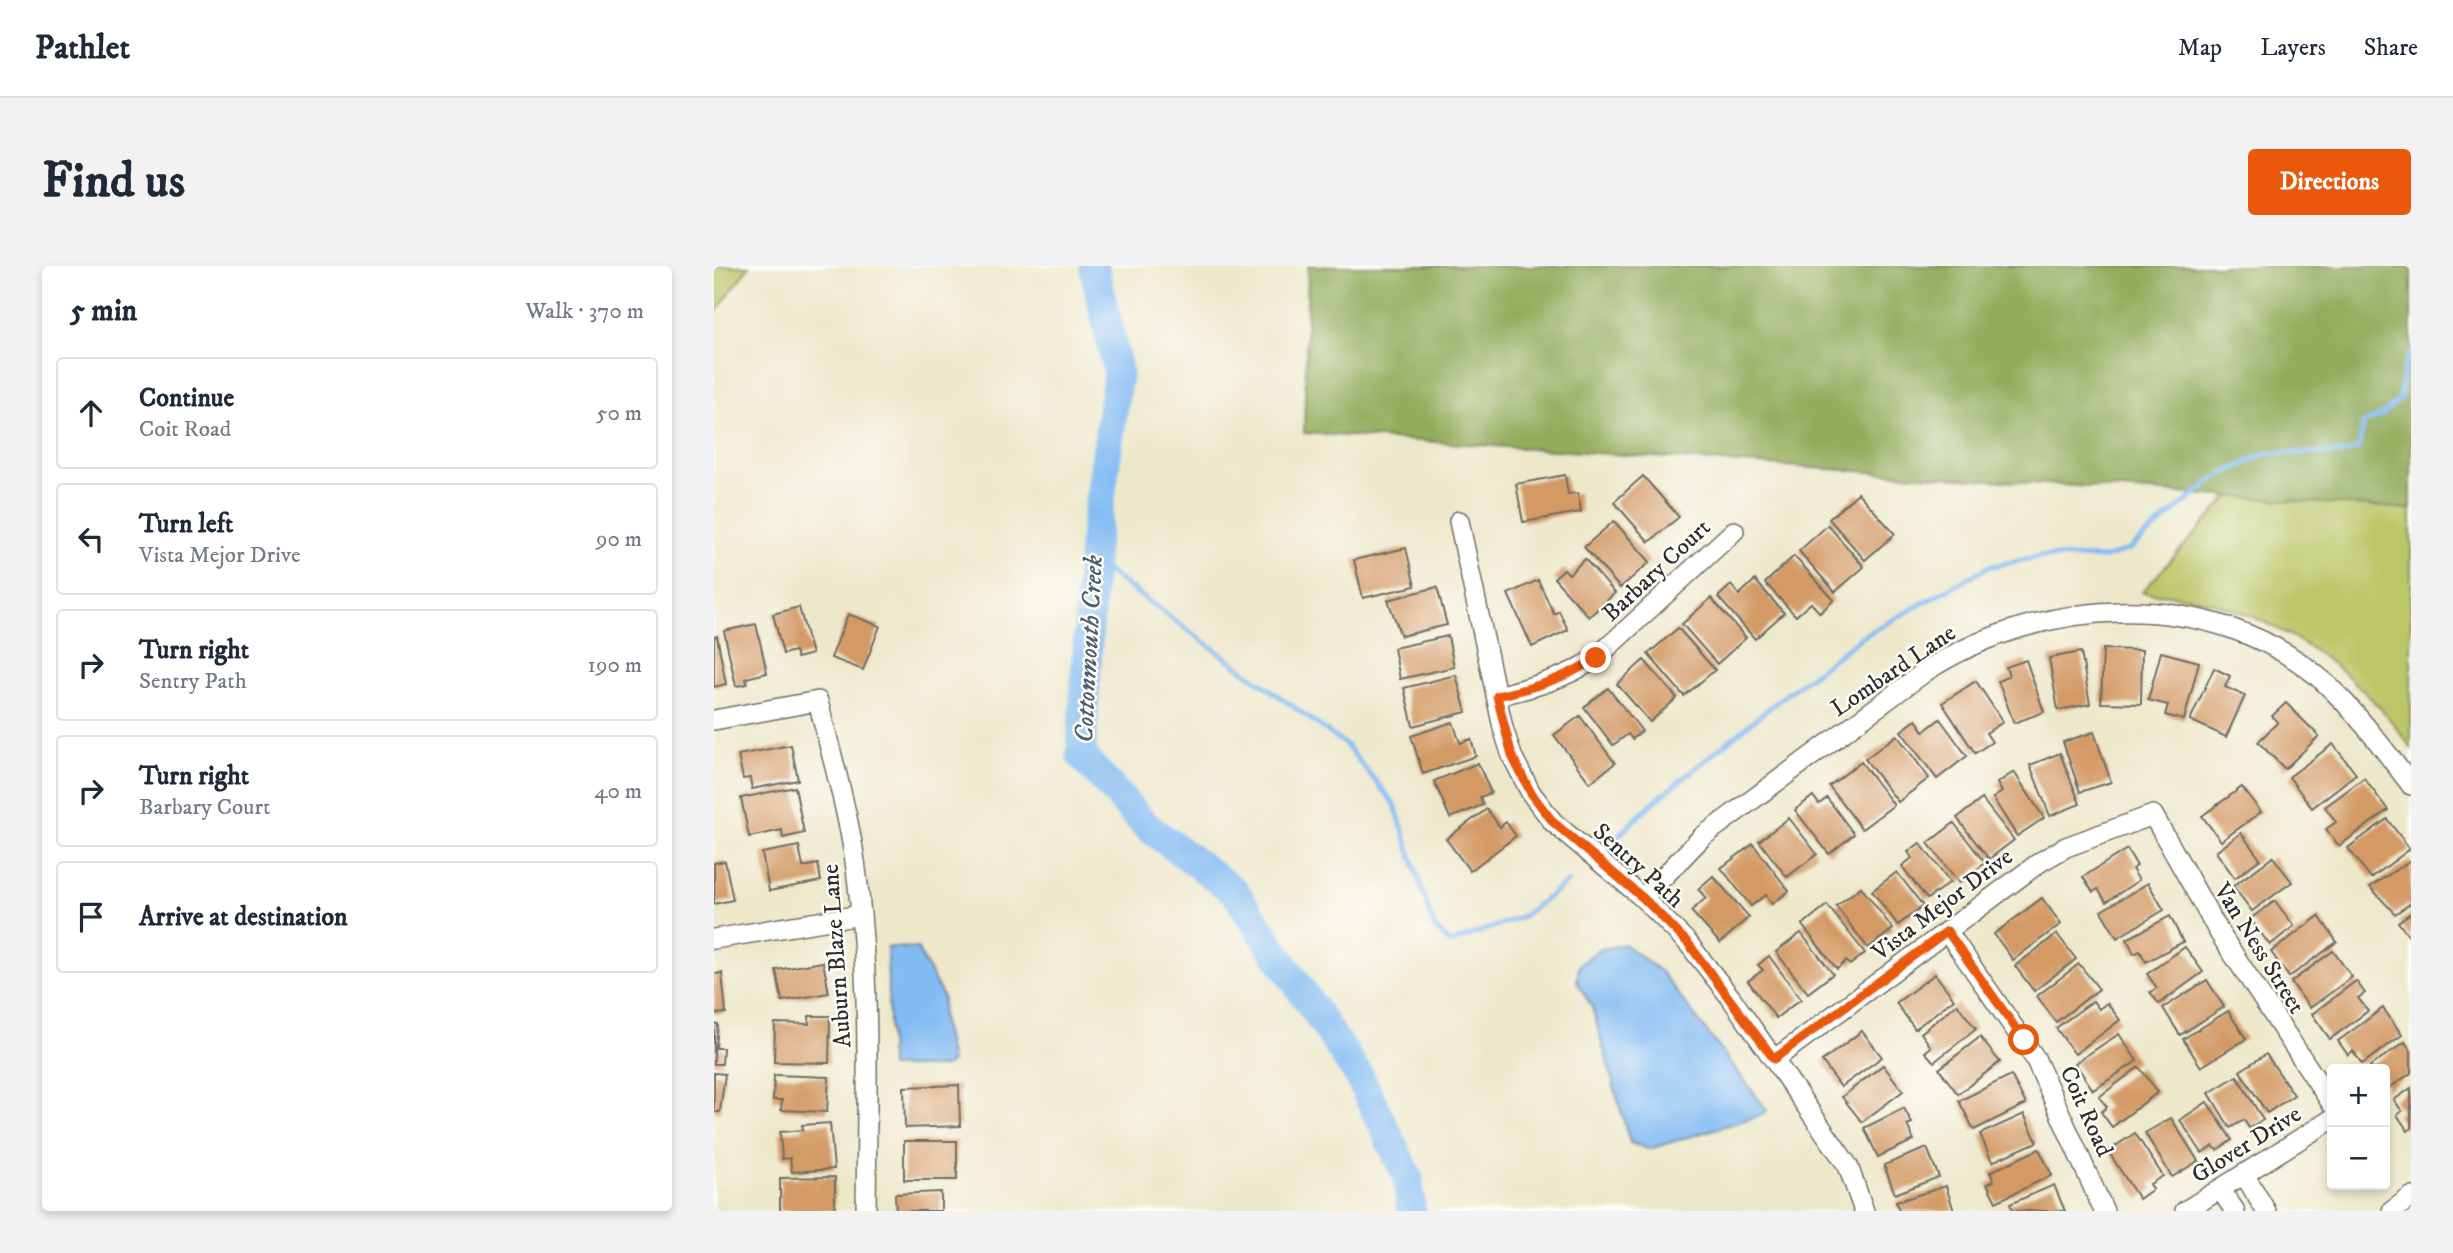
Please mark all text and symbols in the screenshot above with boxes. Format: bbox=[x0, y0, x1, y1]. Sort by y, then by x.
text: Pathlet bbox=[35, 28, 130, 69]
text: Map bbox=[2178, 33, 2222, 63]
text: Layers bbox=[2260, 33, 2326, 63]
text: Share bbox=[2364, 33, 2418, 63]
button: Directions bbox=[2248, 149, 2411, 215]
text: Find us bbox=[42, 151, 185, 213]
text: 5 min bbox=[70, 293, 137, 330]
text: Walk · 370 m bbox=[526, 297, 644, 326]
text: Continue bbox=[139, 382, 234, 415]
icon: ahead bbox=[72, 394, 110, 432]
text: 50 m bbox=[596, 399, 642, 428]
text: Coit Road bbox=[139, 415, 231, 444]
text: Turn left bbox=[139, 508, 233, 541]
street label: Barbary Court bbox=[1596, 513, 1717, 628]
icon: left bbox=[72, 520, 110, 558]
text: 90 m bbox=[596, 525, 642, 554]
text: Vista Mejor Drive bbox=[139, 541, 301, 570]
water label: Cottonmouth Creek bbox=[1068, 554, 1111, 744]
street label: Lombard Lane bbox=[1825, 618, 1962, 724]
text: Turn right bbox=[139, 634, 249, 667]
route end bbox=[1580, 642, 1611, 673]
icon: right bbox=[72, 646, 110, 684]
text: 190 m bbox=[588, 651, 642, 680]
text: Sentry Path bbox=[139, 667, 247, 696]
text: Turn right bbox=[139, 760, 249, 793]
icon: right bbox=[72, 772, 110, 810]
text: 40 m bbox=[594, 777, 642, 806]
text: Barbary Court bbox=[139, 793, 270, 822]
street label: Sentry Path bbox=[1586, 817, 1690, 915]
street label: Vista Mejor Drive bbox=[1865, 842, 2019, 968]
street label: Auburn Blaze Lane bbox=[816, 863, 858, 1049]
street label: Van Ness Street bbox=[2207, 877, 2311, 1020]
icon: arrive bbox=[72, 898, 110, 936]
text: Arrive at destination bbox=[139, 901, 348, 934]
route start bbox=[2008, 1024, 2039, 1055]
street label: Coit Road bbox=[2053, 1061, 2119, 1161]
map controls bbox=[2327, 1064, 2390, 1190]
button: + bbox=[2327, 1064, 2390, 1127]
street label: Glover Drive bbox=[2186, 1099, 2307, 1190]
button: − bbox=[2327, 1127, 2390, 1190]

